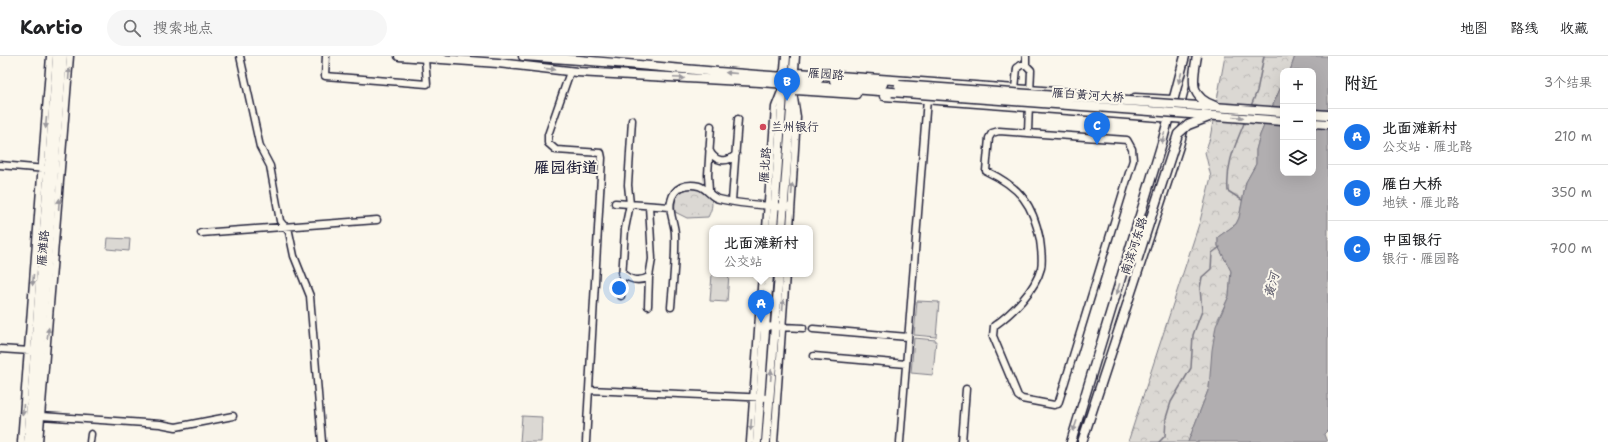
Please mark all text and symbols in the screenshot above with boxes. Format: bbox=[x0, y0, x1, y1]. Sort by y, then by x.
search box bbox=[107, 10, 387, 46]
text: Kartio bbox=[20, 15, 83, 40]
icon: search bbox=[121, 17, 143, 39]
text: 搜索地点 bbox=[153, 18, 213, 38]
text: 地图 bbox=[1460, 19, 1488, 37]
text: 路线 bbox=[1510, 19, 1538, 37]
text: 收藏 bbox=[1560, 19, 1588, 37]
street label: 雁园路 bbox=[807, 65, 845, 83]
one-way arrow bbox=[543, 66, 556, 72]
one-way arrow bbox=[66, 68, 73, 80]
pin: B bbox=[774, 68, 800, 101]
map controls bbox=[1280, 68, 1316, 176]
button: + bbox=[1280, 68, 1316, 104]
one-way arrow bbox=[725, 69, 737, 76]
text: 附近 bbox=[1344, 72, 1378, 94]
one-way arrow bbox=[1177, 73, 1183, 85]
one-way arrow bbox=[673, 74, 685, 81]
text: 3个结果 bbox=[1544, 74, 1592, 91]
street label: 雁白黄河大桥 bbox=[1052, 85, 1125, 106]
button: − bbox=[1280, 104, 1316, 140]
pin: C bbox=[1084, 112, 1110, 145]
one-way arrow bbox=[1232, 114, 1244, 121]
one-way arrow bbox=[43, 117, 49, 130]
text: 北面滩新村 bbox=[1382, 118, 1457, 138]
place label: 兰州银行 bbox=[771, 119, 819, 135]
marker: 兰州银行 bbox=[758, 122, 768, 132]
text: A bbox=[1352, 128, 1362, 145]
text: 210 m bbox=[1554, 128, 1592, 145]
one-way arrow bbox=[1160, 132, 1166, 144]
text: 公交站 · 雁北路 bbox=[1382, 138, 1473, 155]
button: layers bbox=[1280, 140, 1316, 176]
street label: 雁北路 bbox=[756, 146, 774, 184]
district label: 雁园街道 bbox=[534, 157, 598, 178]
text: 雁白大桥 bbox=[1382, 174, 1442, 194]
one-way arrow bbox=[789, 183, 796, 195]
text: B bbox=[1353, 184, 1361, 201]
text: 350 m bbox=[1551, 184, 1592, 201]
text: 地铁 · 雁北路 bbox=[1382, 194, 1460, 211]
one-way arrow bbox=[56, 198, 63, 210]
street label: 南滨河东路 bbox=[1117, 215, 1151, 277]
popup bbox=[709, 225, 813, 277]
street label: 雁滩路 bbox=[33, 229, 53, 267]
text: 中国银行 bbox=[1382, 230, 1442, 250]
text: 北面滩新村 bbox=[723, 233, 799, 253]
text: C bbox=[1353, 240, 1361, 257]
text: 700 m bbox=[1549, 240, 1592, 257]
text: 银行 · 雁园路 bbox=[1382, 250, 1460, 267]
text: 公交站 bbox=[723, 253, 763, 270]
water label: 黄河 bbox=[1260, 268, 1284, 300]
one-way arrow bbox=[30, 274, 37, 286]
your location bbox=[609, 278, 629, 298]
one-way arrow bbox=[1115, 283, 1121, 295]
pin: A bbox=[748, 290, 774, 323]
one-way arrow bbox=[780, 299, 787, 311]
one-way arrow bbox=[45, 327, 51, 339]
one-way arrow bbox=[768, 369, 775, 381]
one-way arrow bbox=[20, 404, 27, 416]
one-way arrow bbox=[748, 419, 755, 431]
one-way arrow bbox=[1072, 420, 1078, 432]

